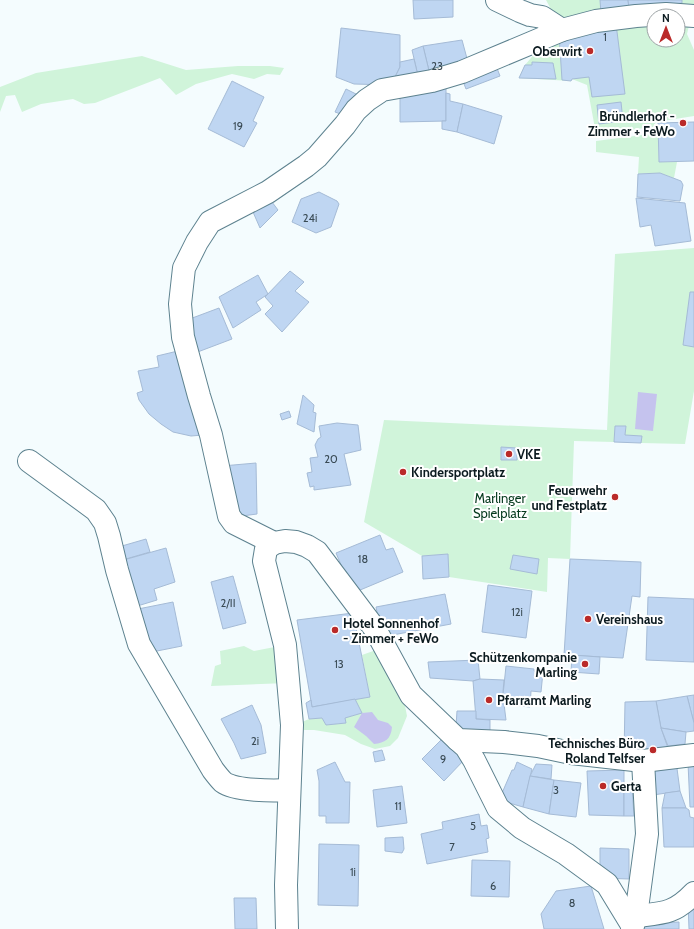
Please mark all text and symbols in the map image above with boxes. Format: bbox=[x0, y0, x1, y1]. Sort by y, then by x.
north arrow bbox=[646, 8, 686, 48]
text: N bbox=[662, 11, 670, 25]
house number: 1 bbox=[603, 30, 607, 44]
place label: Oberwirt bbox=[532, 43, 583, 59]
marker: Oberwirt bbox=[585, 46, 595, 56]
house number: 23 bbox=[431, 59, 443, 73]
place label: Bründlerhof - Zimmer + FeWo bbox=[588, 108, 676, 139]
marker: Bründlerhof - Zimmer + FeWo bbox=[678, 118, 688, 128]
house number: 19 bbox=[233, 119, 243, 133]
house number: 24i bbox=[303, 211, 317, 225]
place label: VKE bbox=[517, 446, 541, 462]
marker: VKE bbox=[504, 449, 514, 459]
house number: 20 bbox=[324, 452, 338, 466]
place label: Kindersportplatz bbox=[411, 464, 505, 480]
marker: Kindersportplatz bbox=[398, 467, 408, 477]
place label: Feuerwehr und Festplatz bbox=[531, 482, 608, 513]
park label: Marlinger Spielplatz bbox=[473, 490, 527, 521]
marker: Feuerwehr und Festplatz bbox=[610, 492, 620, 502]
house number: 18 bbox=[358, 552, 368, 566]
house number: 2/II bbox=[221, 596, 235, 610]
house number: 12i bbox=[511, 605, 523, 619]
place label: Vereinshaus bbox=[596, 611, 664, 627]
marker: Vereinshaus bbox=[583, 614, 593, 624]
place label: Hotel Sonnenhof - Zimmer + FeWo bbox=[343, 615, 440, 646]
marker: Hotel Sonnenhof - Zimmer + FeWo bbox=[330, 625, 340, 635]
place label: Schützenkompanie Marling bbox=[469, 649, 577, 680]
house number: 13 bbox=[334, 657, 344, 671]
marker: Schützenkompanie Marling bbox=[580, 659, 590, 669]
place label: Pfarramt Marling bbox=[497, 692, 591, 708]
marker: Pfarramt Marling bbox=[484, 695, 494, 705]
house number: 2i bbox=[251, 734, 259, 748]
place label: Technisches Büro Roland Telfser bbox=[548, 735, 646, 766]
marker: Technisches Büro Roland Telfser bbox=[648, 745, 658, 755]
house number: 9 bbox=[440, 752, 446, 766]
place label: Gerta bbox=[611, 778, 642, 794]
marker: Gerta bbox=[598, 781, 608, 791]
house number: 3 bbox=[553, 783, 559, 797]
house number: 11 bbox=[394, 799, 402, 813]
house number: 5 bbox=[470, 819, 476, 833]
house number: 7 bbox=[449, 840, 455, 854]
house number: 1i bbox=[350, 865, 356, 879]
house number: 6 bbox=[490, 879, 496, 893]
house number: 8 bbox=[569, 896, 575, 910]

